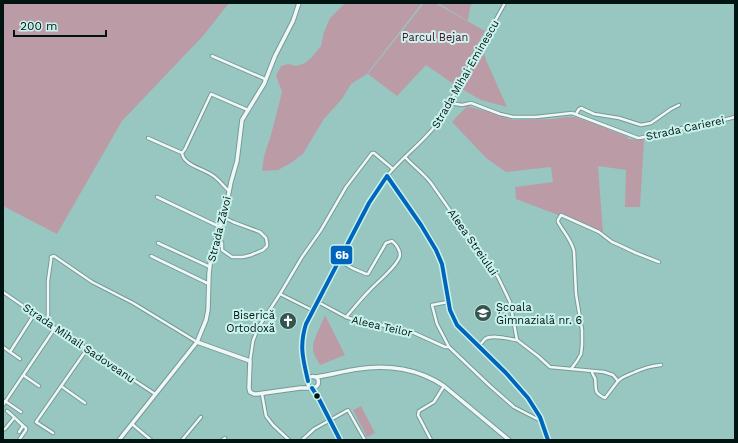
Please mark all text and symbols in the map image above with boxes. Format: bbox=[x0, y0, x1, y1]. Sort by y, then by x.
scale bar bbox=[14, 12, 106, 38]
street label: Strada Mihai Eminescu bbox=[429, 18, 502, 131]
text: 200 m bbox=[20, 19, 57, 33]
park label: Parcul Bejan bbox=[402, 31, 468, 44]
street label: Strada Carierei bbox=[645, 114, 726, 143]
street label: Strada Zăvoi bbox=[205, 195, 234, 263]
street label: Aleea Streiului bbox=[445, 207, 500, 278]
line badge: 6b bbox=[330, 245, 353, 265]
text: 6b bbox=[335, 249, 349, 262]
street label: Strada Mihail Sadoveanu bbox=[20, 301, 137, 386]
place label: Școala Gimnazială nr. 6 bbox=[496, 301, 583, 327]
school or university icon: Școala Gimnazială nr. 6 bbox=[473, 303, 493, 323]
place label: Biserică Ortodoxă bbox=[226, 309, 275, 335]
church icon: Biserică Ortodoxă bbox=[278, 311, 298, 331]
street label: Aleea Teilor bbox=[350, 313, 414, 340]
unlabelled marker bbox=[312, 391, 322, 401]

